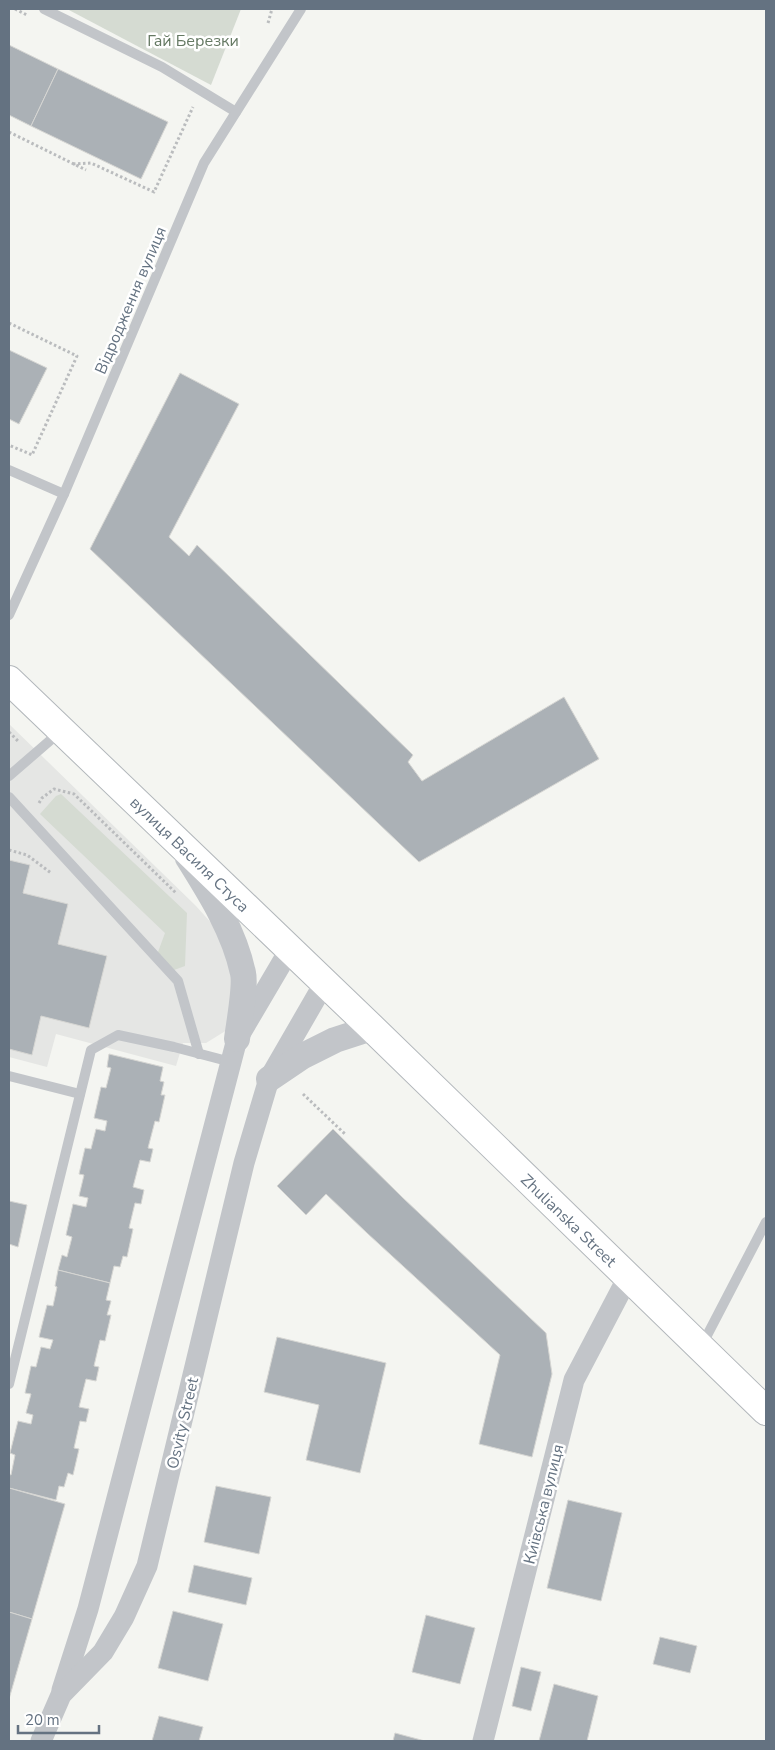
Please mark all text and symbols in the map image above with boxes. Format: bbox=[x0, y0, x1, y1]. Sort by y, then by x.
park label: Гай Березки bbox=[147, 30, 239, 52]
street label: Відродження вулиця bbox=[90, 223, 172, 378]
street label: вулиця Василя Стуса bbox=[125, 792, 254, 918]
street label: Zhulianska Street bbox=[516, 1169, 621, 1272]
street label: Osvity Street bbox=[162, 1375, 204, 1471]
street label: Київська вулиця bbox=[518, 1442, 570, 1567]
scale bar bbox=[18, 1702, 99, 1734]
text: 20 m bbox=[25, 1710, 60, 1730]

